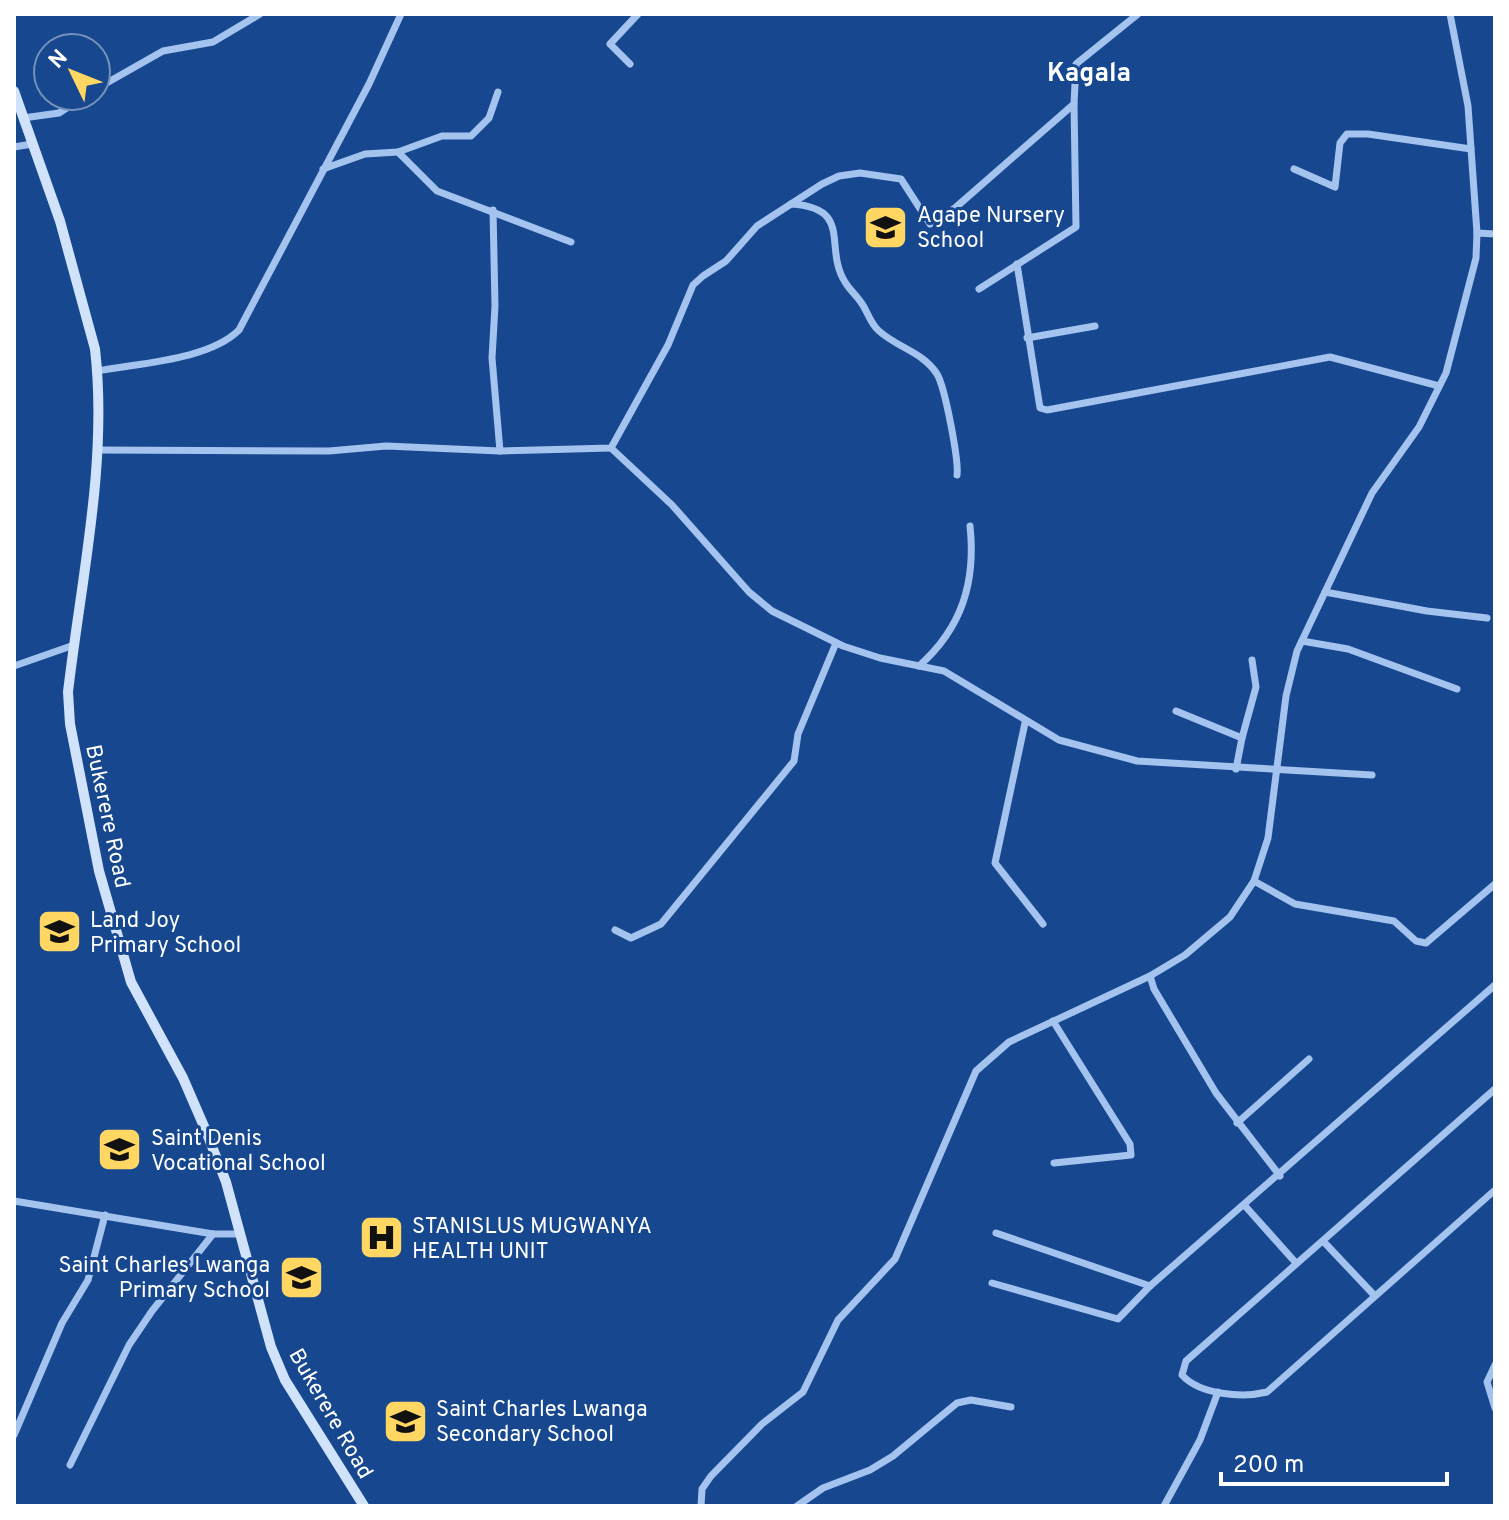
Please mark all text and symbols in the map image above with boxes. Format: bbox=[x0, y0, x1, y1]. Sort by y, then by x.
north arrow bbox=[32, 32, 112, 112]
text: N bbox=[44, 45, 74, 75]
district label: Kagala bbox=[1047, 58, 1131, 91]
school or university icon: Agape Nursery School bbox=[862, 203, 910, 251]
place label: Agape Nursery School bbox=[917, 203, 1065, 255]
street label: Bukerere Road bbox=[78, 742, 135, 891]
school or university icon: Land Joy Primary School bbox=[35, 908, 83, 956]
place label: Land Joy Primary School bbox=[90, 908, 241, 960]
school or university icon: Saint Denis Vocational School bbox=[96, 1126, 144, 1174]
place label: Saint Denis Vocational School bbox=[151, 1126, 326, 1178]
hospital icon: STANISLUS MUGWANYA HEALTH UNIT bbox=[357, 1214, 405, 1262]
place label: STANISLUS MUGWANYA HEALTH UNIT bbox=[412, 1214, 652, 1266]
place label: Saint Charles Lwanga Primary School bbox=[58, 1253, 270, 1305]
school or university icon: Saint Charles Lwanga Primary School bbox=[277, 1253, 325, 1301]
street label: Bukerere Road bbox=[282, 1344, 378, 1484]
school or university icon: Saint Charles Lwanga Secondary School bbox=[381, 1397, 429, 1445]
place label: Saint Charles Lwanga Secondary School bbox=[436, 1397, 648, 1449]
scale bar bbox=[1221, 1436, 1447, 1486]
text: 200 m bbox=[1233, 1451, 1304, 1481]

